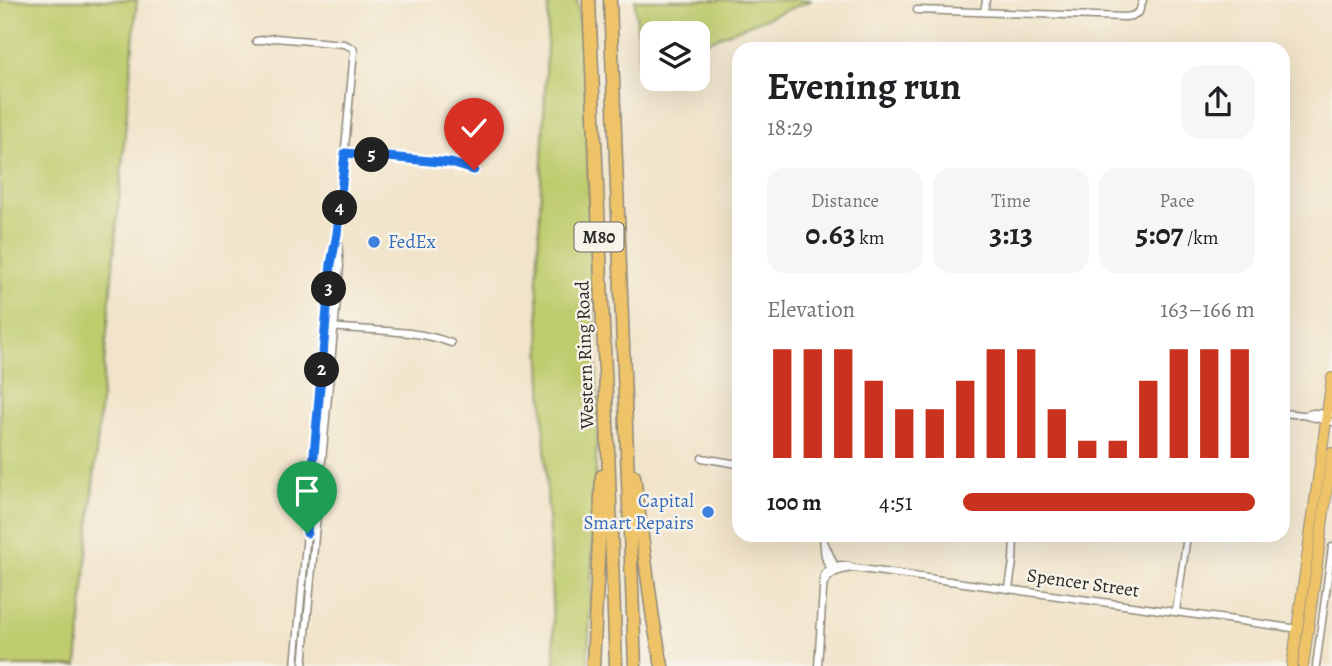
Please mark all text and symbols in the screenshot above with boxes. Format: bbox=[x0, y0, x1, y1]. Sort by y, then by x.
map controls bbox=[640, 21, 710, 91]
button: layers bbox=[640, 21, 710, 91]
text: Evening run bbox=[767, 60, 961, 112]
button: share bbox=[1181, 65, 1255, 139]
pin bbox=[444, 98, 504, 170]
icon: check bbox=[455, 109, 493, 147]
text: 18:29 bbox=[767, 112, 813, 143]
pin: 5 bbox=[354, 138, 390, 172]
text: 5 bbox=[367, 141, 376, 167]
text: Distance bbox=[811, 188, 879, 214]
text: Time bbox=[991, 188, 1031, 214]
text: Pace bbox=[1159, 188, 1195, 214]
pin: 4 bbox=[322, 190, 358, 226]
text: 4 bbox=[335, 194, 344, 220]
text: 0.63 bbox=[805, 214, 856, 254]
text: 3:13 bbox=[989, 214, 1033, 254]
text: 5:07 bbox=[1135, 214, 1183, 254]
road number: M80 bbox=[574, 222, 624, 251]
text: km bbox=[856, 225, 885, 251]
text: /km bbox=[1183, 225, 1219, 251]
place label: FedEx bbox=[388, 229, 436, 255]
marker: FedEx bbox=[366, 234, 382, 250]
pin: 3 bbox=[312, 272, 346, 306]
text: 3 bbox=[324, 275, 333, 301]
street label: Western Ring Road bbox=[569, 279, 601, 431]
text: Elevation bbox=[767, 294, 855, 325]
text: 163–166 m bbox=[1160, 294, 1255, 325]
pin: 2 bbox=[304, 352, 340, 388]
text: 2 bbox=[317, 356, 326, 382]
pin bbox=[277, 461, 337, 533]
icon: arrive bbox=[288, 472, 326, 510]
text: 100 m bbox=[767, 487, 822, 518]
text: 4:51 bbox=[879, 487, 913, 518]
place label: Capital Smart Repairs bbox=[583, 488, 694, 536]
marker: Capital Smart Repairs bbox=[700, 504, 716, 520]
street label: Spencer Street bbox=[1025, 562, 1141, 604]

